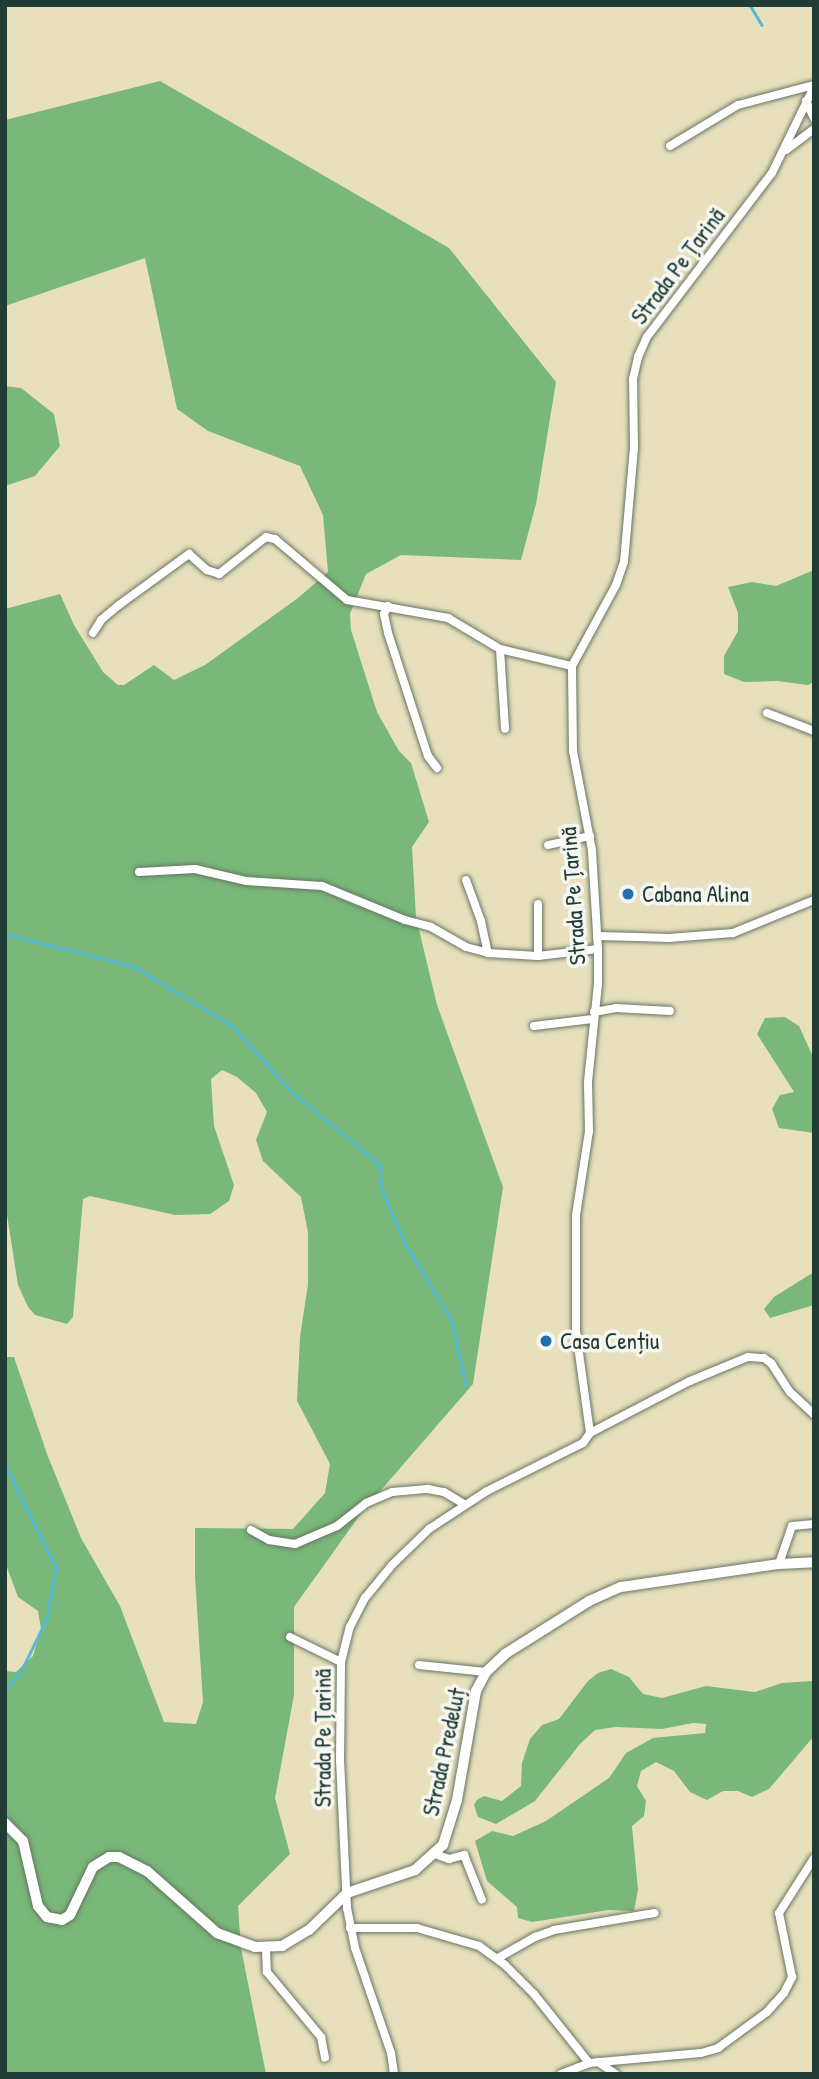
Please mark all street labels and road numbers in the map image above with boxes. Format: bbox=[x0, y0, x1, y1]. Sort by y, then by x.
street label: Strada Pe Țarină bbox=[625, 202, 731, 330]
street label: Strada Pe Țarină bbox=[554, 826, 592, 966]
street label: Strada Pe Țarină bbox=[309, 1669, 337, 1807]
street label: Strada Predeluț bbox=[417, 1686, 471, 1818]

